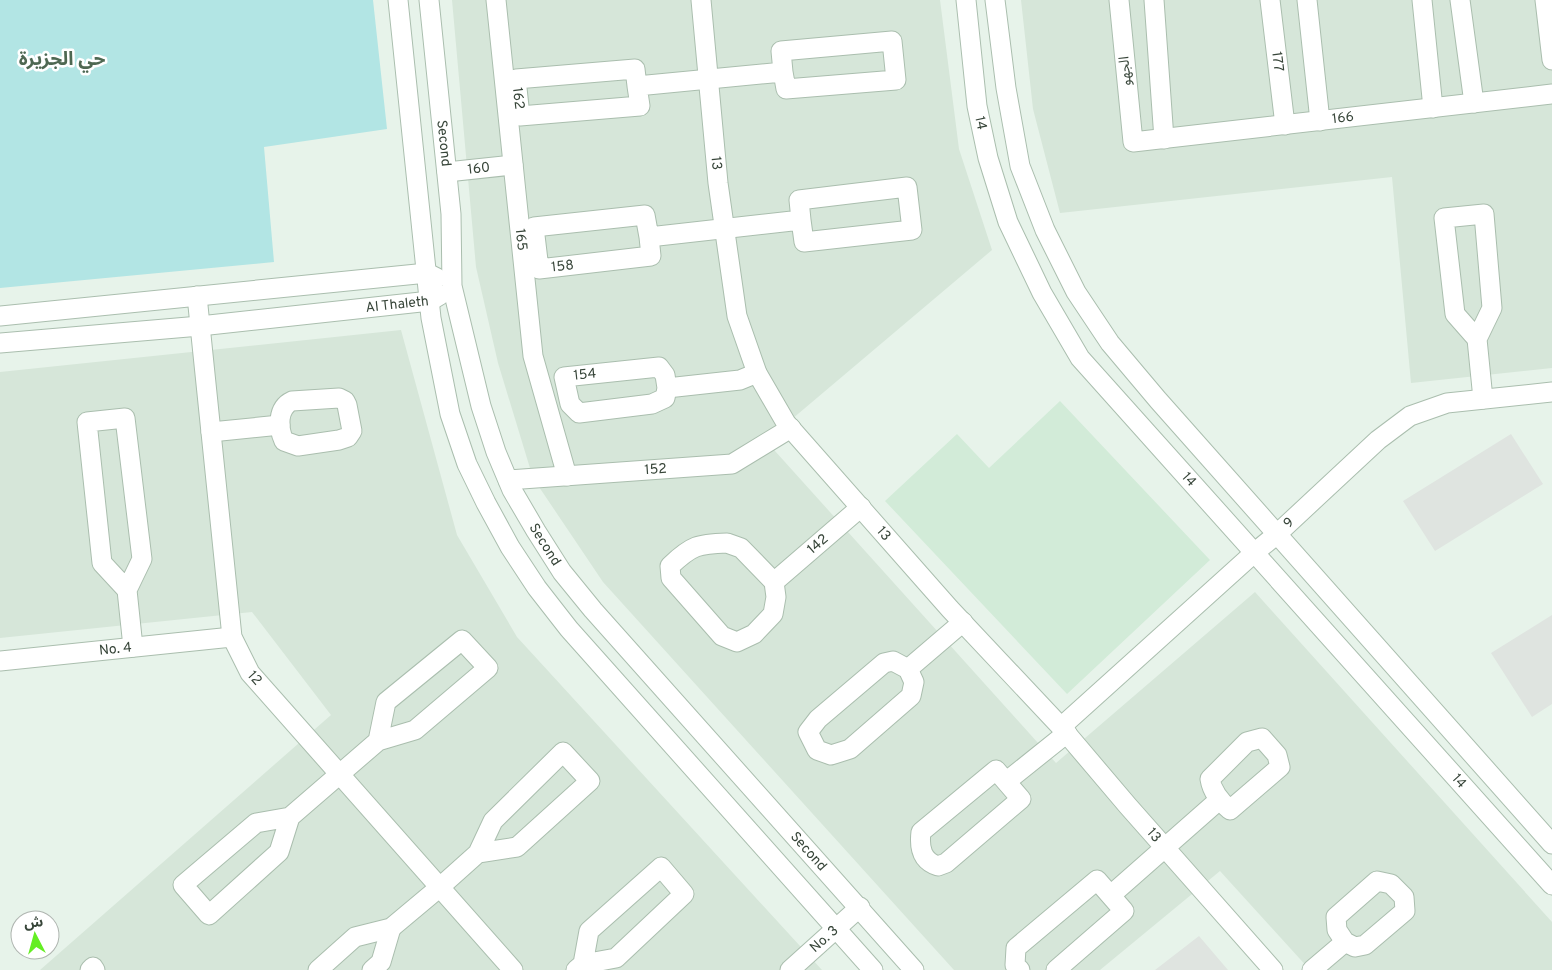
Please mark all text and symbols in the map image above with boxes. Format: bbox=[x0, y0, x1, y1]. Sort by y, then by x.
district label: حي الجزيرة bbox=[19, 48, 105, 73]
street label: 177 bbox=[1268, 50, 1287, 73]
street label: الجهو bbox=[1116, 56, 1136, 86]
street label: 162 bbox=[508, 86, 528, 110]
street label: 166 bbox=[1331, 108, 1355, 128]
street label: 14 bbox=[971, 115, 990, 131]
street label: Second bbox=[433, 119, 455, 167]
street label: 13 bbox=[707, 156, 725, 171]
street label: 160 bbox=[467, 159, 491, 178]
street label: 165 bbox=[511, 228, 531, 252]
street label: 158 bbox=[550, 257, 575, 276]
street label: Al Thaleth bbox=[365, 293, 430, 316]
street label: 154 bbox=[573, 365, 597, 385]
street label: 152 bbox=[644, 460, 667, 479]
street label: 14 bbox=[1178, 469, 1200, 490]
street label: 9 bbox=[1280, 514, 1298, 532]
street label: Second bbox=[525, 521, 564, 569]
street label: 13 bbox=[873, 523, 895, 544]
street label: 142 bbox=[804, 530, 832, 558]
street label: No. 4 bbox=[98, 639, 133, 659]
street label: 12 bbox=[244, 667, 266, 689]
street label: 14 bbox=[1448, 771, 1470, 792]
street label: 13 bbox=[1143, 825, 1165, 846]
street label: Second bbox=[787, 828, 830, 875]
north arrow bbox=[10, 910, 60, 960]
text: ش bbox=[23, 914, 44, 933]
street label: No. 3 bbox=[806, 922, 842, 956]

